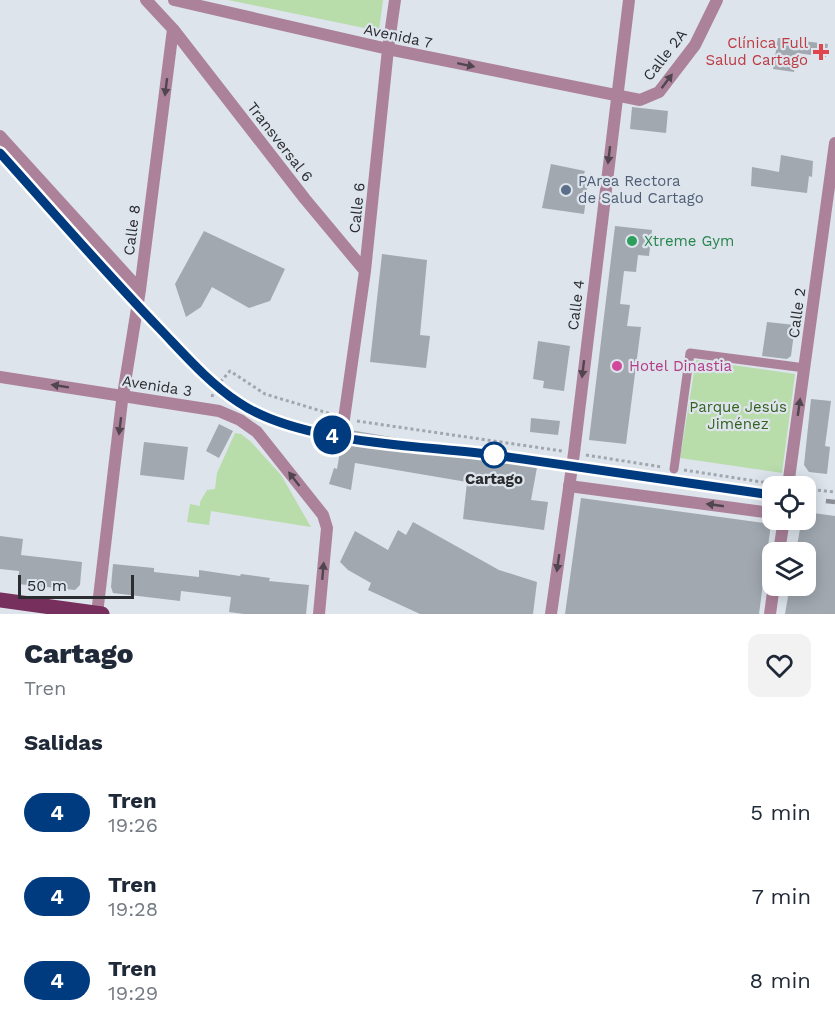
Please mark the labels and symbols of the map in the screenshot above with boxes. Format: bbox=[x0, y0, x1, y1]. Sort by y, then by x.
street label: Avenida 7 bbox=[362, 20, 434, 52]
street label: Calle 2A bbox=[639, 26, 691, 84]
place label: Clínica Full Salud Cartago bbox=[705, 34, 808, 69]
marker: Clínica Full Salud Cartago bbox=[812, 43, 830, 61]
one-way arrow bbox=[457, 61, 475, 71]
one-way arrow bbox=[660, 73, 673, 89]
one-way arrow bbox=[161, 78, 171, 97]
street label: Transversal 6 bbox=[243, 98, 317, 186]
one-way arrow bbox=[604, 145, 614, 164]
place label: PArea Rectora de Salud Cartago bbox=[578, 172, 704, 207]
street label: Calle 6 bbox=[345, 182, 369, 234]
marker: PArea Rectora de Salud Cartago bbox=[559, 183, 573, 197]
street label: Calle 8 bbox=[120, 204, 144, 256]
place label: Xtreme Gym bbox=[644, 232, 734, 250]
marker: Xtreme Gym bbox=[625, 234, 639, 248]
street label: Calle 4 bbox=[564, 279, 588, 331]
street label: Calle 2 bbox=[785, 287, 809, 339]
place label: Hotel Dinastia bbox=[629, 357, 733, 375]
marker: Hotel Dinastia bbox=[610, 359, 624, 373]
one-way arrow bbox=[579, 360, 588, 379]
street label: Avenida 3 bbox=[121, 372, 193, 400]
one-way arrow bbox=[50, 382, 69, 391]
park label: Parque Jesús Jiménez bbox=[689, 398, 787, 433]
one-way arrow bbox=[795, 398, 804, 417]
one-way arrow bbox=[115, 416, 124, 435]
line badge: 4 bbox=[312, 416, 352, 454]
marker: Cartago bbox=[481, 442, 507, 468]
place label: Cartago bbox=[465, 470, 523, 488]
one-way arrow bbox=[289, 472, 301, 487]
one-way arrow bbox=[705, 501, 724, 510]
one-way arrow bbox=[554, 553, 563, 572]
one-way arrow bbox=[318, 561, 328, 580]
scale bar bbox=[18, 572, 134, 600]

